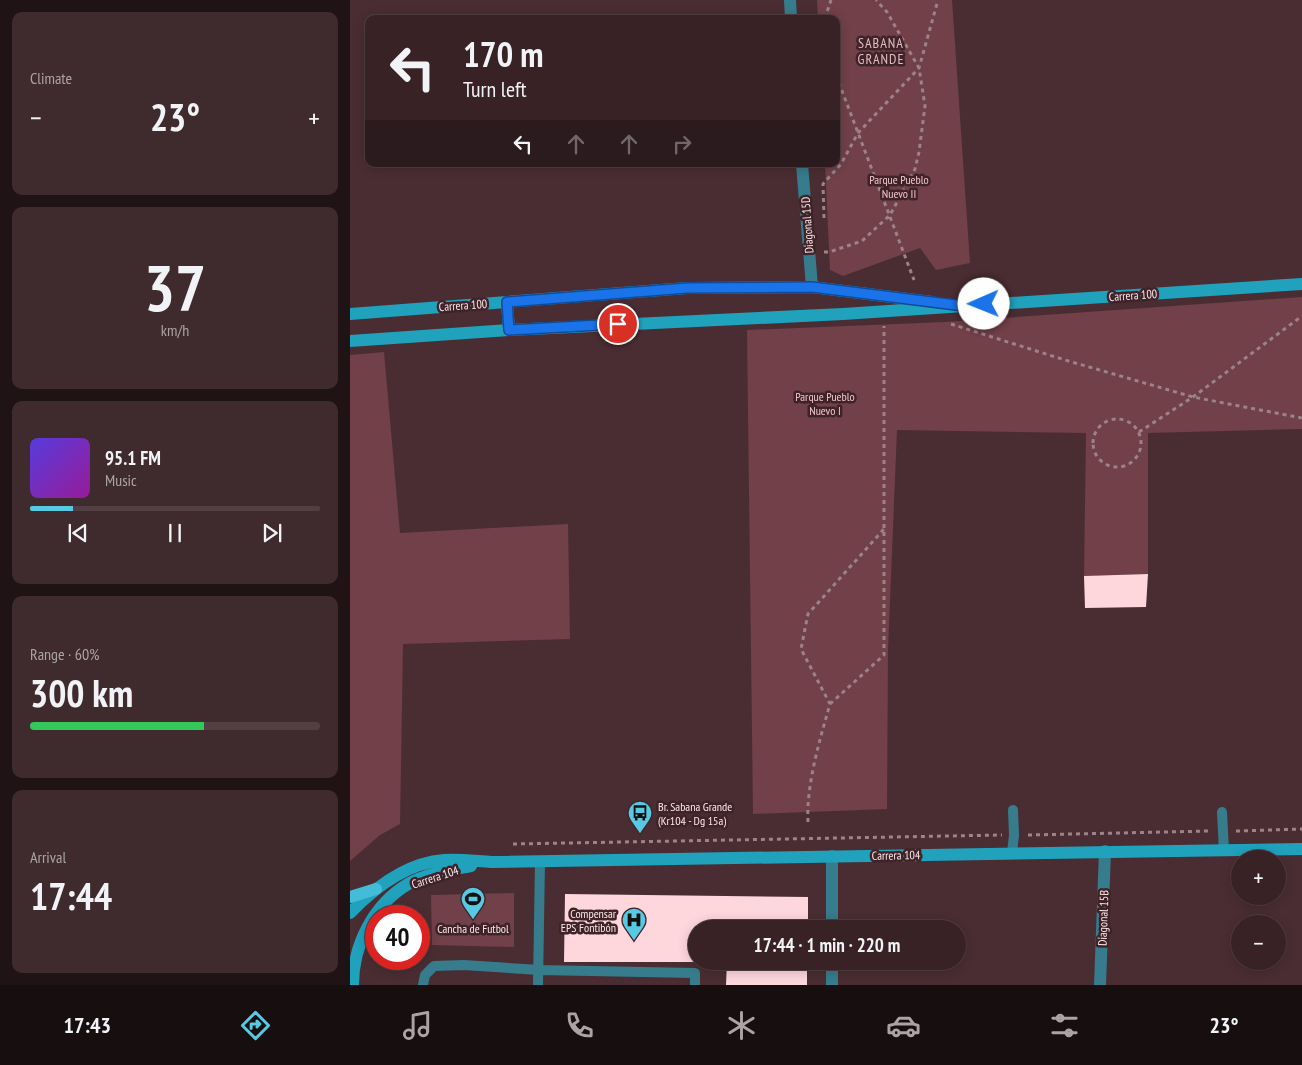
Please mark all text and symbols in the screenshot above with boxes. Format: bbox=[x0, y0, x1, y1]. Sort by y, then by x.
text: 170 m bbox=[463, 31, 544, 77]
district label: SABANA GRANDE bbox=[858, 34, 904, 68]
icon: left bbox=[380, 35, 445, 100]
text: Climate bbox=[30, 68, 72, 88]
text: Turn left bbox=[463, 75, 527, 103]
text: 23° bbox=[150, 92, 200, 141]
text: − bbox=[30, 99, 42, 136]
text: + bbox=[308, 99, 320, 136]
icon: left bbox=[509, 130, 537, 158]
icon: ahead bbox=[562, 130, 590, 158]
icon: ahead bbox=[615, 130, 643, 158]
icon: right bbox=[668, 130, 696, 158]
park label: Parque Pueblo Nuevo II bbox=[869, 172, 929, 201]
street label: Diagonal 15D bbox=[798, 196, 816, 254]
text: 37 bbox=[144, 245, 206, 329]
position arrow bbox=[957, 277, 1009, 329]
street label: Carrera 100 bbox=[1108, 286, 1158, 304]
street label: Carrera 100 bbox=[438, 296, 488, 314]
pin bbox=[597, 303, 639, 345]
icon: arrive bbox=[604, 310, 632, 338]
text: km/h bbox=[161, 320, 189, 340]
park label: Parque Pueblo Nuevo I bbox=[795, 389, 855, 418]
text: 95.1 FM bbox=[105, 446, 161, 470]
text: Music bbox=[105, 470, 137, 490]
icon: previous bbox=[64, 519, 92, 547]
icon: pause bbox=[161, 519, 189, 547]
icon: next bbox=[258, 519, 286, 547]
text: Range · 60% bbox=[30, 644, 99, 664]
text: 300 km bbox=[30, 668, 133, 717]
place label: Br. Sabana Grande (Kr104 - Dg 15a) bbox=[658, 799, 732, 828]
bus stop icon: Br. Sabana Grande (Kr104 - Dg 15a) bbox=[627, 800, 653, 834]
text: Arrival bbox=[30, 847, 66, 867]
street label: Carrera 104 bbox=[872, 847, 921, 863]
map controls bbox=[1231, 850, 1286, 970]
button: + bbox=[1231, 850, 1286, 905]
street label: Carrera 104 bbox=[410, 862, 461, 892]
text: 17:44 bbox=[30, 871, 112, 920]
sports icon: Cancha de Futbol bbox=[460, 886, 486, 920]
street label: Diagonal 15B bbox=[1095, 889, 1111, 946]
speed limit sign: 40 bbox=[365, 905, 430, 970]
place label: Compensar EPS Fontibón bbox=[561, 906, 617, 935]
hospital icon: Compensar EPS Fontibón bbox=[621, 907, 647, 941]
button: − bbox=[1231, 915, 1286, 970]
place label: Cancha de Futbol bbox=[437, 921, 509, 936]
text: 17:44 · 1 min · 220 m bbox=[754, 933, 900, 957]
icon: directions bbox=[238, 1008, 273, 1043]
icon: music bbox=[400, 1008, 435, 1043]
icon: phone bbox=[562, 1008, 597, 1043]
icon: climate bbox=[724, 1008, 759, 1043]
icon: car bbox=[886, 1008, 921, 1043]
icon: filters bbox=[1047, 1008, 1082, 1043]
text: 17:43 bbox=[63, 1011, 111, 1039]
text: 23° bbox=[1209, 1011, 1238, 1039]

